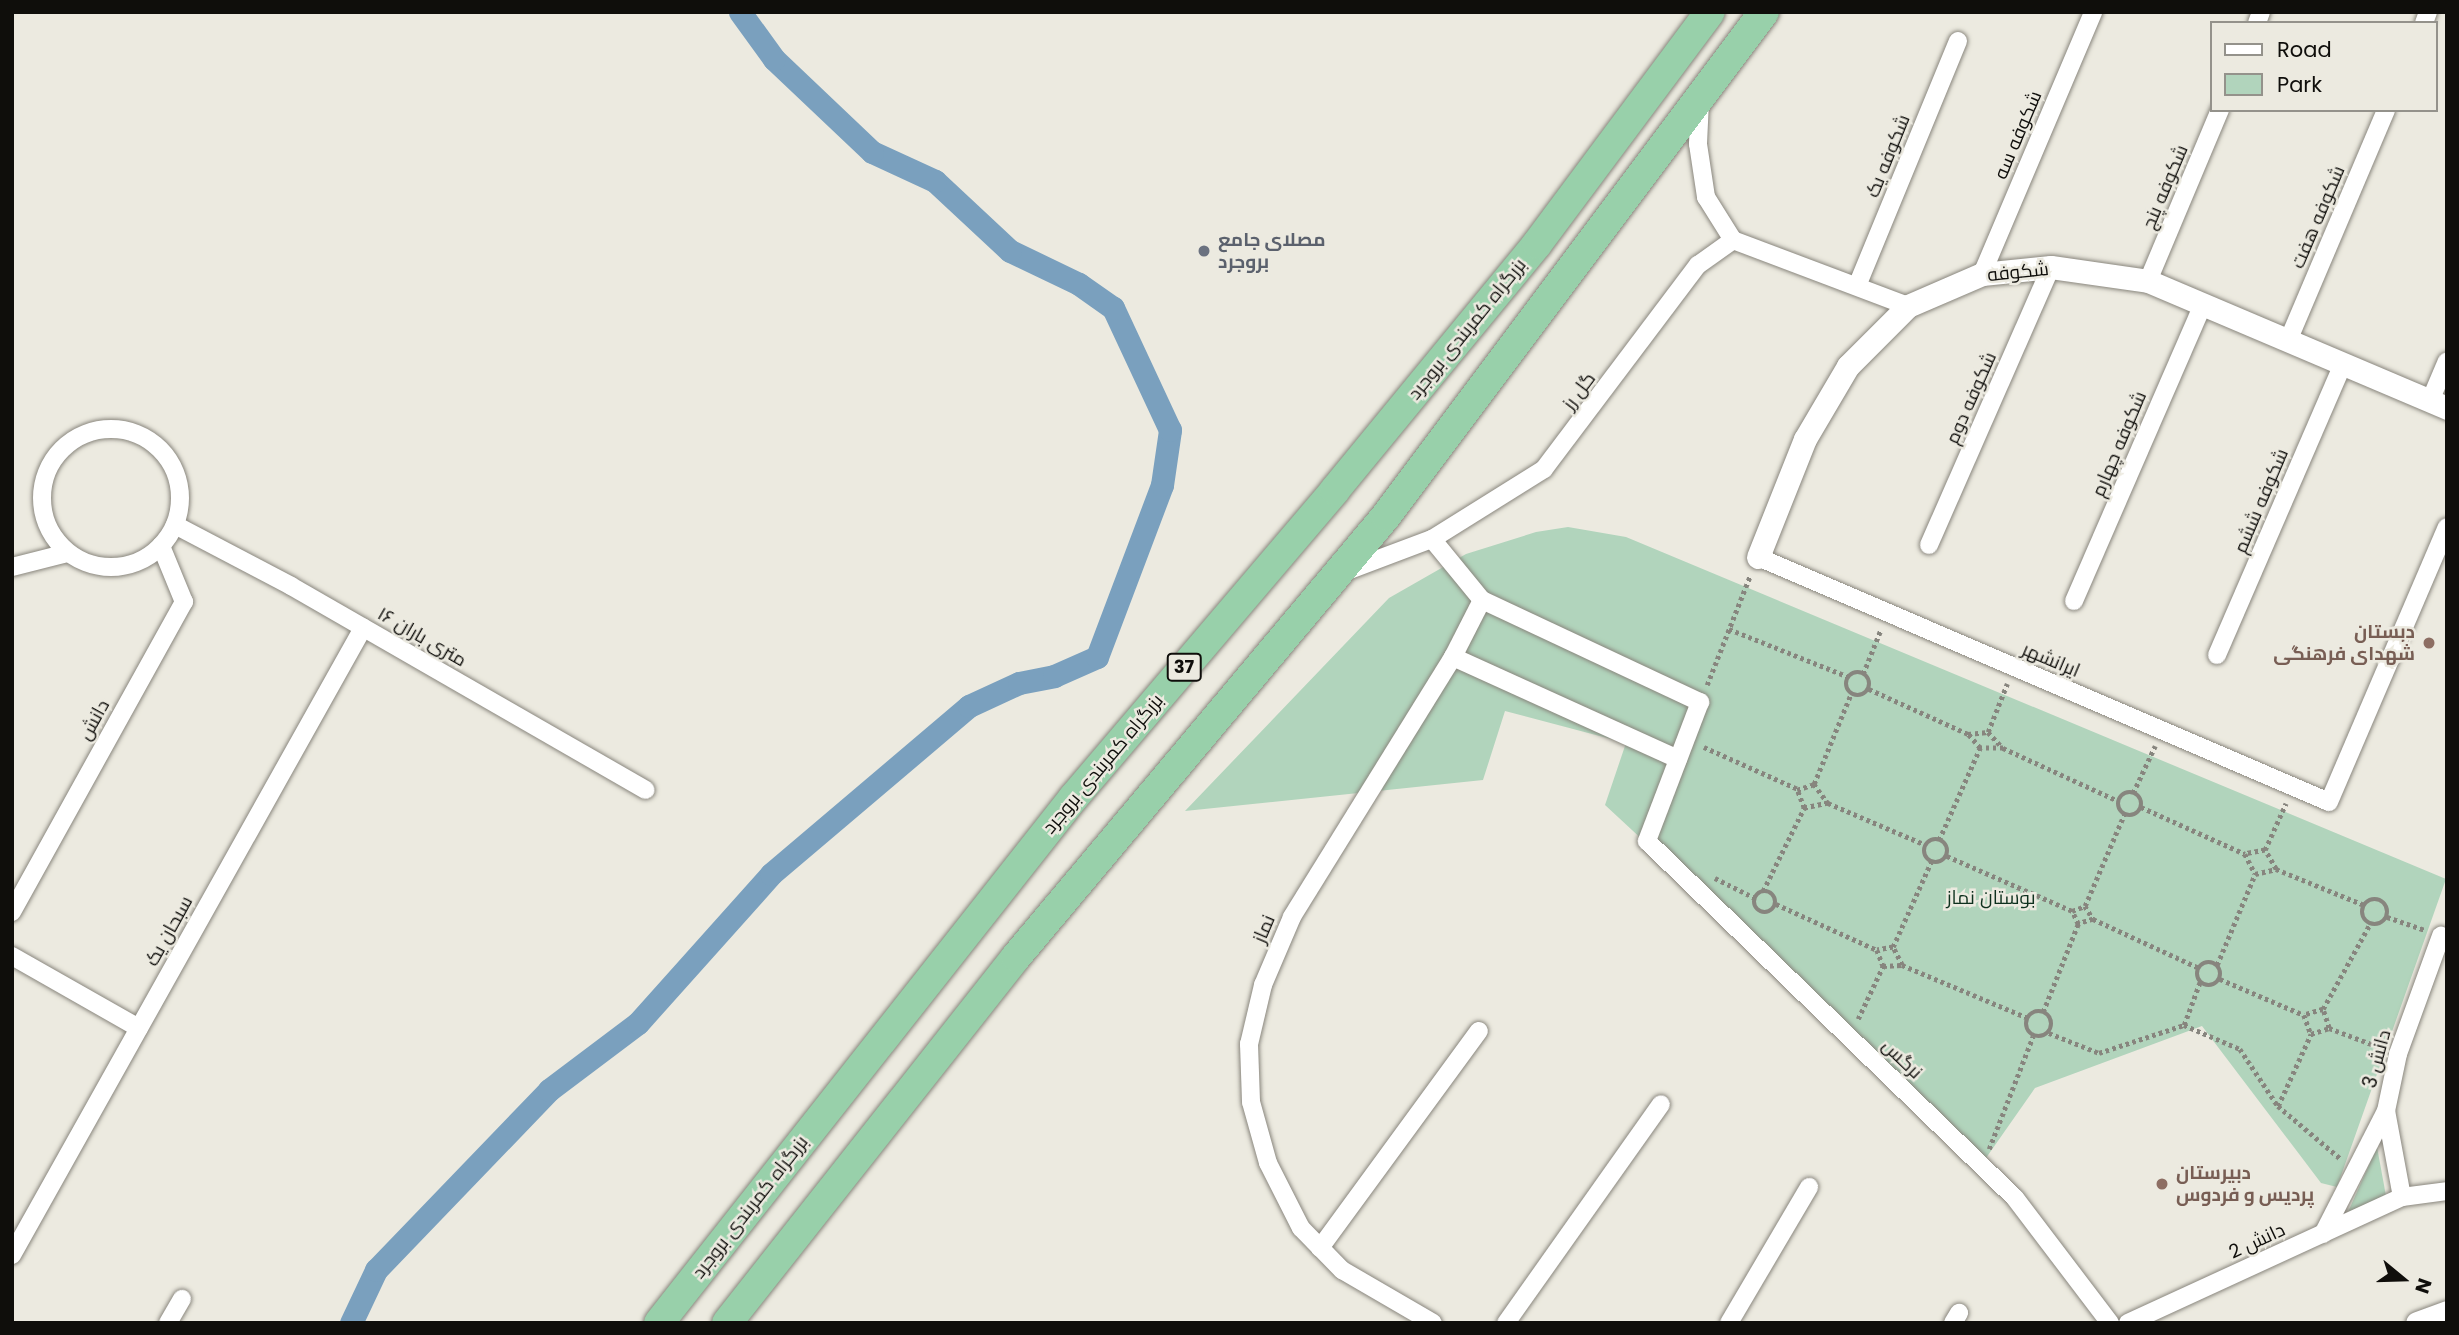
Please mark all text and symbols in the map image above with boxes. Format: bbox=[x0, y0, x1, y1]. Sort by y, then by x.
legend bbox=[2210, 21, 2438, 112]
text: Road bbox=[2277, 35, 2332, 64]
text: Park bbox=[2277, 70, 2322, 99]
street label: شکوفه سه bbox=[1989, 88, 2047, 182]
street label: شکوفه یک bbox=[1861, 111, 1915, 201]
street label: شکوفه پنج bbox=[2137, 141, 2193, 233]
street label: شکوفه هفت bbox=[2286, 162, 2350, 272]
place label: مصلای جامع بروجرد bbox=[1218, 229, 1326, 273]
marker: مصلای جامع بروجرد bbox=[1196, 243, 1212, 259]
street label: بزرگراه کمربندی بروجرد bbox=[1403, 254, 1531, 404]
street label: شکوفه bbox=[1986, 257, 2050, 287]
street label: شکوفه دوم bbox=[1941, 349, 2001, 447]
street label: گل رز bbox=[1558, 368, 1600, 414]
street label: شکوفه چهارم bbox=[2087, 388, 2151, 500]
street label: شکوفه ششم bbox=[2229, 445, 2293, 557]
street label: ۱۶ متری باران bbox=[373, 602, 471, 672]
place label: دبستان شهدای فرهنگی bbox=[2273, 621, 2415, 665]
marker: دبستان شهدای فرهنگی bbox=[2421, 635, 2437, 651]
street label: ایرانشهر bbox=[2019, 638, 2083, 682]
road number: 37 bbox=[1166, 652, 1202, 682]
street label: بزرگراه کمربندی بروجرد bbox=[1038, 689, 1168, 839]
street label: دانش bbox=[74, 696, 114, 744]
park label: بوستان نماز bbox=[1946, 887, 2036, 909]
street label: سبحان یک bbox=[140, 892, 198, 970]
street label: نماز bbox=[1248, 911, 1280, 947]
street label: دانش 3 bbox=[2358, 1027, 2396, 1091]
street label: نرگس bbox=[1877, 1034, 1927, 1084]
street label: بزرگراه کمربندی بروجرد bbox=[687, 1131, 813, 1283]
place label: دبیرستان پردیس و فردوس bbox=[2176, 1162, 2314, 1206]
marker: دبیرستان پردیس و فردوس bbox=[2154, 1176, 2170, 1192]
street label: دانش 2 bbox=[2225, 1218, 2289, 1264]
north arrow bbox=[2368, 1244, 2438, 1314]
text: N bbox=[2408, 1275, 2438, 1297]

